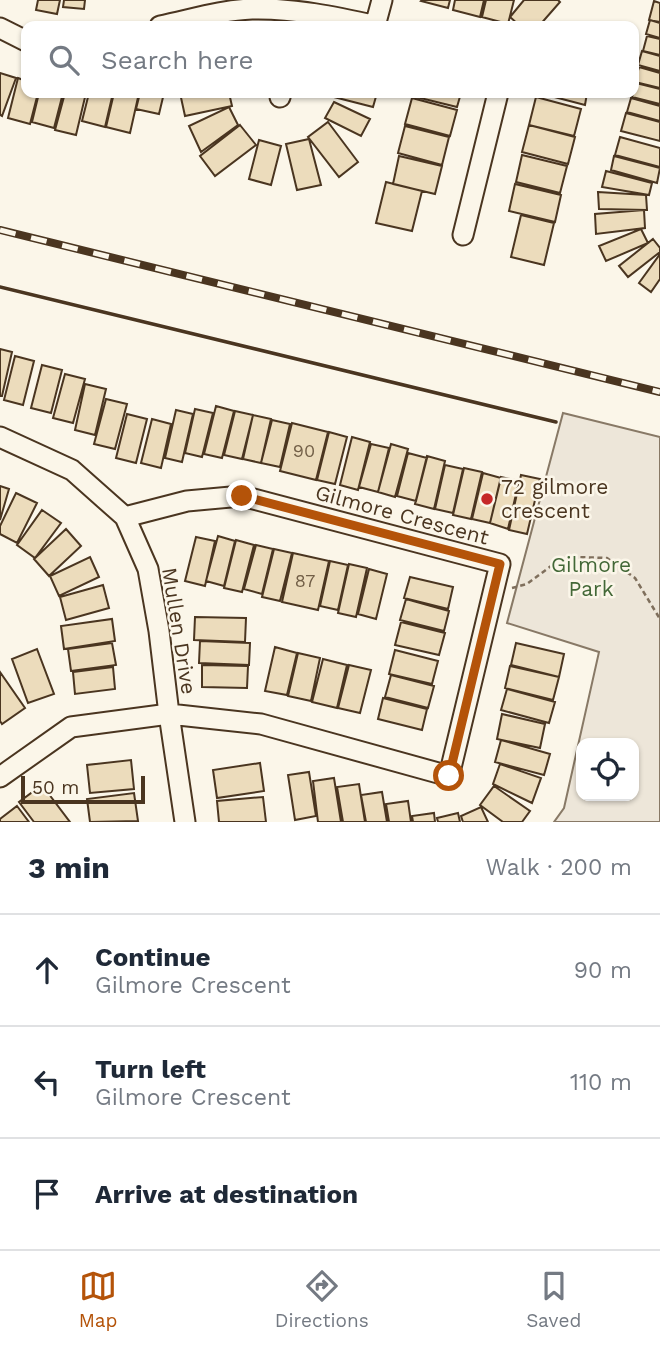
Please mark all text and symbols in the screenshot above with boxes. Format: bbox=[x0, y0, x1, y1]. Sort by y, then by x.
search box bbox=[21, 21, 639, 98]
icon: search bbox=[45, 41, 83, 79]
text: Search here bbox=[101, 45, 253, 75]
house number: 90 bbox=[293, 440, 315, 461]
place label: 72 gilmore crescent bbox=[501, 474, 608, 523]
street label: Gilmore Crescent bbox=[313, 479, 492, 550]
route end bbox=[226, 480, 257, 511]
marker: 72 gilmore crescent bbox=[479, 491, 495, 507]
park label: Gilmore Park bbox=[551, 552, 631, 601]
street label: Mullen Drive bbox=[157, 566, 202, 696]
house number: 87 bbox=[295, 570, 315, 591]
map controls bbox=[576, 738, 639, 801]
button: locate bbox=[576, 738, 639, 801]
route start bbox=[433, 760, 464, 791]
scale bar bbox=[21, 773, 145, 805]
text: 50 m bbox=[32, 776, 79, 799]
text: 3 min bbox=[28, 850, 110, 885]
text: Walk · 200 m bbox=[486, 854, 632, 881]
text: Continue bbox=[95, 942, 211, 972]
icon: ahead bbox=[28, 951, 66, 989]
text: 90 m bbox=[574, 957, 632, 984]
text: Gilmore Crescent bbox=[95, 972, 291, 999]
text: Turn left bbox=[95, 1054, 206, 1084]
icon: left bbox=[28, 1063, 66, 1101]
text: 110 m bbox=[570, 1069, 632, 1096]
text: Gilmore Crescent bbox=[95, 1084, 291, 1111]
icon: arrive bbox=[28, 1175, 66, 1213]
text: Arrive at destination bbox=[95, 1179, 358, 1209]
tab: Map bbox=[79, 1267, 117, 1332]
tab: Directions bbox=[275, 1267, 369, 1332]
tab: Saved bbox=[526, 1267, 581, 1332]

